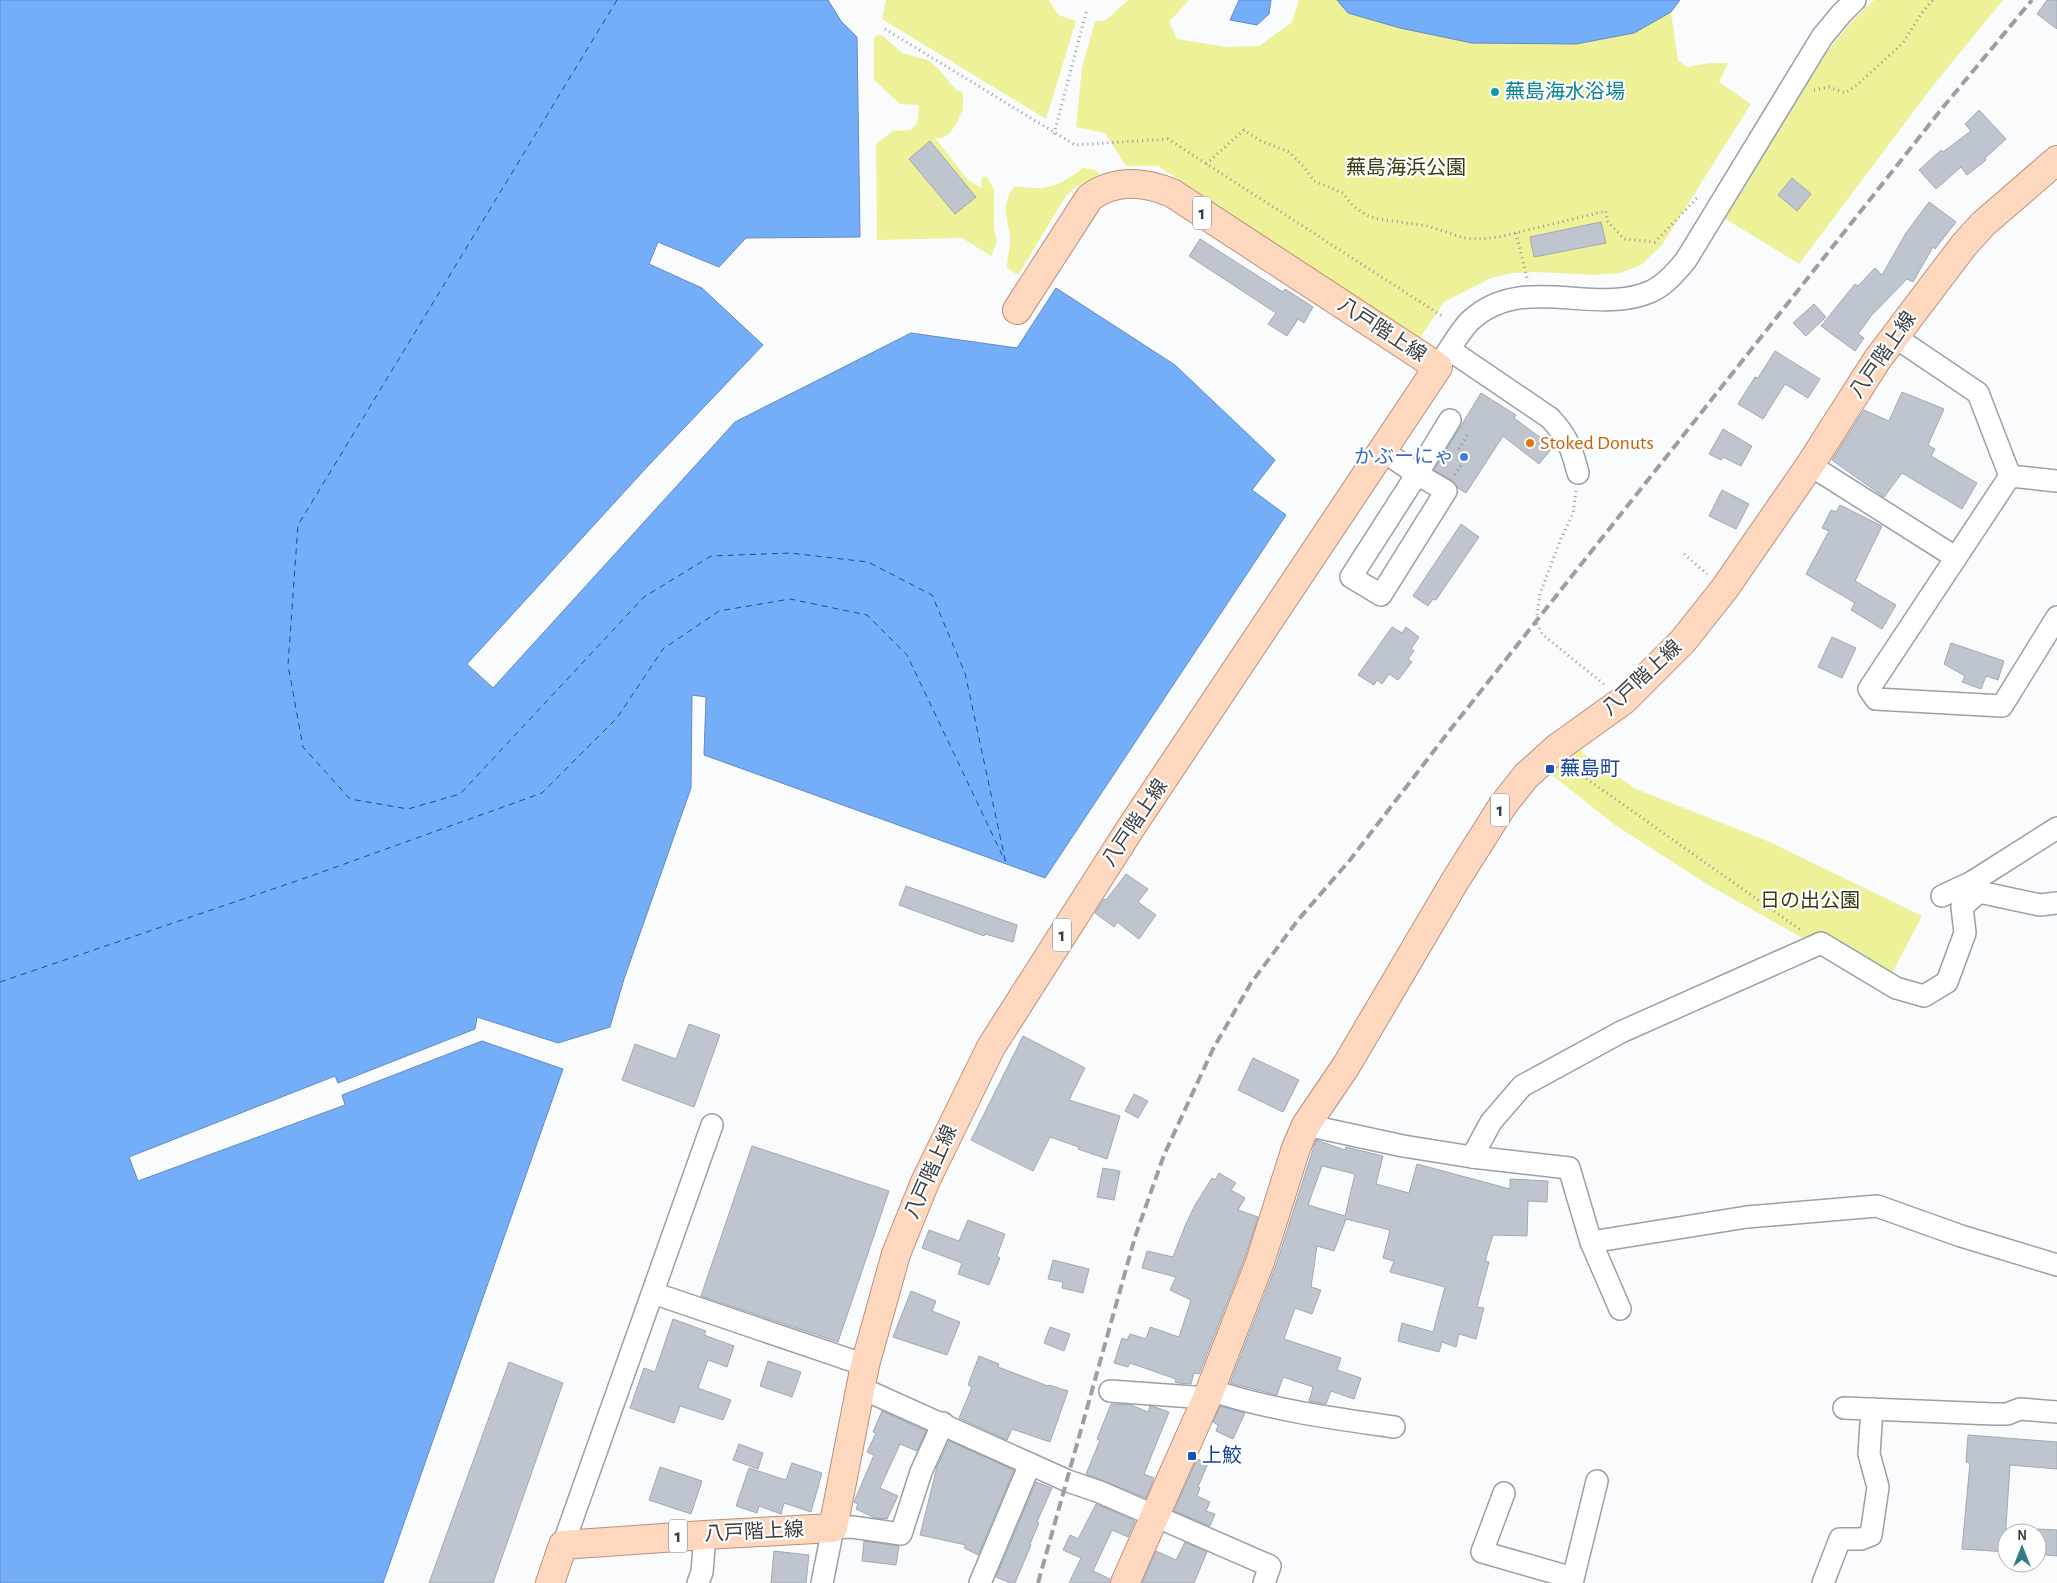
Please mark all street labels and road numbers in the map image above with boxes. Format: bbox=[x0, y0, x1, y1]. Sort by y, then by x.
road number: 1 bbox=[1193, 197, 1211, 230]
street label: 八戸階上線 bbox=[1335, 293, 1430, 366]
street label: 八戸階上線 bbox=[1844, 307, 1920, 402]
street label: 八戸階上線 bbox=[1597, 635, 1685, 719]
street label: 八戸階上線 bbox=[1097, 775, 1171, 870]
road number: 1 bbox=[1491, 794, 1509, 826]
road number: 1 bbox=[1053, 918, 1071, 952]
street label: 八戸階上線 bbox=[900, 1121, 960, 1222]
street label: 八戸階上線 bbox=[703, 1517, 804, 1545]
road number: 1 bbox=[669, 1520, 687, 1552]

